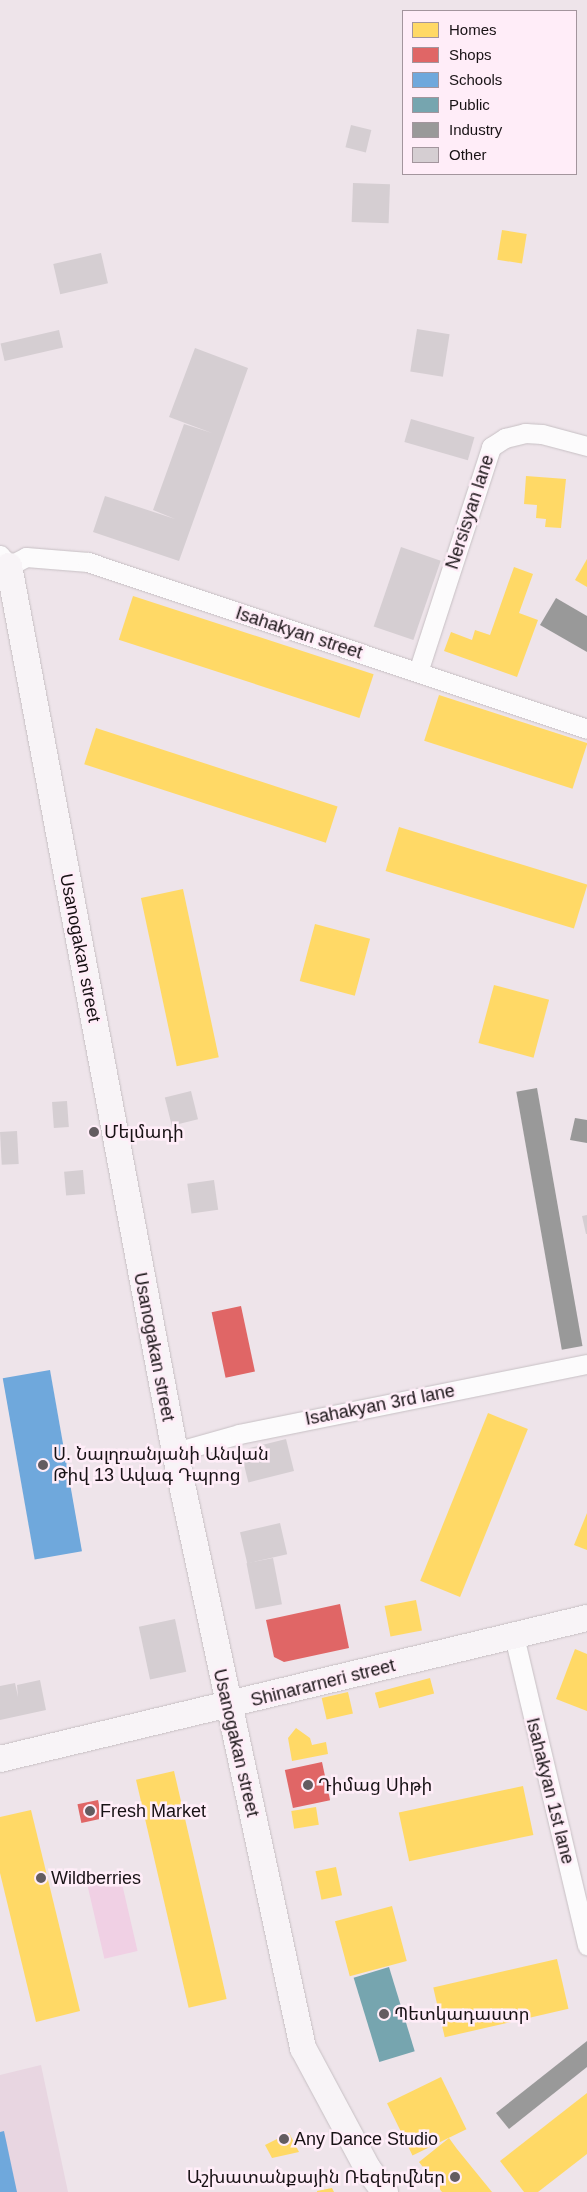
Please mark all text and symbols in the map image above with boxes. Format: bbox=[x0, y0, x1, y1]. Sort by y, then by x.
legend bbox=[402, 10, 577, 175]
text: Homes bbox=[449, 21, 497, 38]
text: Shops bbox=[449, 46, 492, 63]
text: Schools bbox=[449, 71, 502, 88]
text: Public bbox=[449, 96, 490, 113]
text: Industry bbox=[449, 121, 502, 138]
text: Other bbox=[449, 146, 487, 163]
street label: Nersisyan lane bbox=[441, 452, 499, 572]
street label: Isahakyan street bbox=[233, 602, 365, 664]
street label: Usanogakan street bbox=[55, 872, 105, 1024]
place label: Մելմադի bbox=[104, 1121, 184, 1143]
marker: Մելմադի bbox=[88, 1126, 100, 1138]
street label: Usanogakan street bbox=[129, 1271, 179, 1423]
street label: Isahakyan 3rd lane bbox=[303, 1380, 457, 1430]
place label: Ս. Նալղռանյանի Անվան Թիվ 13 Ավագ Դպրոց bbox=[53, 1444, 269, 1486]
marker: Ս. Նալղռանյանի Անվան Թիվ 13 Ավագ Դպրոց bbox=[37, 1459, 49, 1471]
street label: Shinararneri street bbox=[249, 1655, 397, 1711]
street label: Usanogakan street bbox=[208, 1667, 264, 1819]
street label: Isahakyan 1st lane bbox=[521, 1716, 579, 1866]
place label: Դիմաց Սիթի bbox=[318, 1774, 432, 1796]
marker: Դիմաց Սիթի bbox=[302, 1779, 314, 1791]
place label: Fresh Market bbox=[100, 1800, 206, 1822]
marker: Fresh Market bbox=[84, 1805, 96, 1817]
place label: Wildberries bbox=[51, 1867, 141, 1889]
marker: Wildberries bbox=[35, 1872, 47, 1884]
place label: Պետկադաստր bbox=[394, 2003, 529, 2025]
marker: Պետկադաստր bbox=[378, 2008, 390, 2020]
place label: Any Dance Studio bbox=[294, 2128, 438, 2150]
marker: Any Dance Studio bbox=[278, 2133, 290, 2145]
place label: Աշխատանքային Ռեզերվներ bbox=[187, 2166, 445, 2188]
marker: Աշխատանքային Ռեզերվներ bbox=[449, 2171, 461, 2183]

